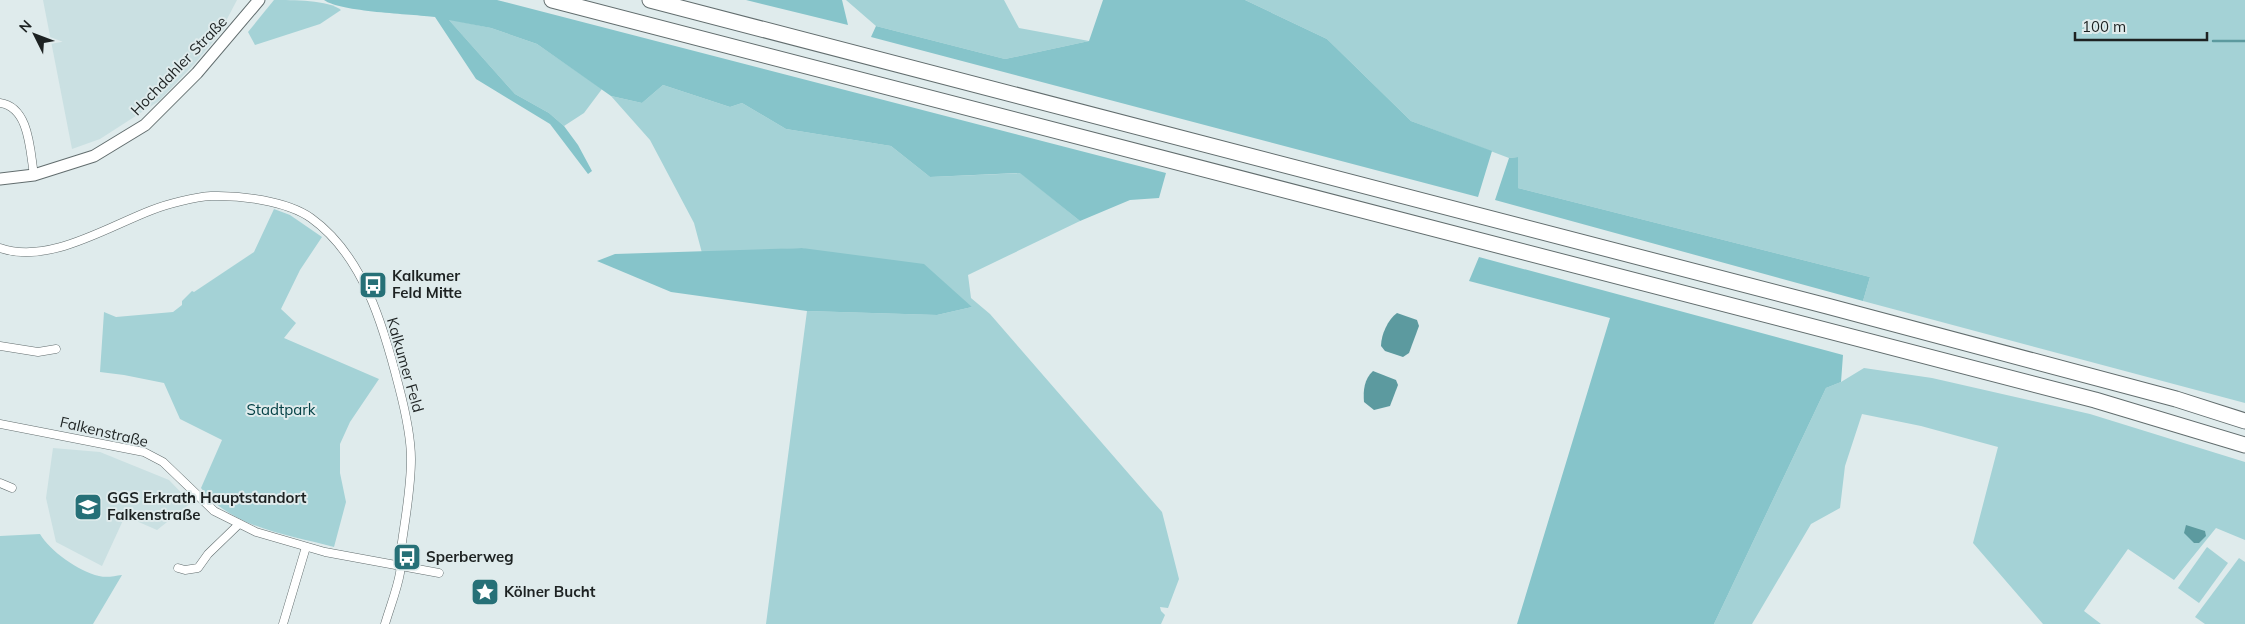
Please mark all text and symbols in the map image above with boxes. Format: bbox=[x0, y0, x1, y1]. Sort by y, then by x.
north arrow bbox=[10, 10, 60, 60]
scale bar bbox=[2075, 10, 2208, 42]
street label: Hochdahler Straße bbox=[126, 12, 231, 119]
text: N bbox=[15, 16, 36, 36]
text: 100 m bbox=[2082, 17, 2126, 36]
place label: Kalkumer Feld Mitte bbox=[392, 266, 462, 302]
bus stop icon: Kalkumer Feld Mitte bbox=[358, 270, 388, 300]
street label: Kalkumer Feld bbox=[383, 315, 428, 415]
park label: Stadtpark bbox=[247, 400, 316, 419]
street label: Falkenstraße bbox=[58, 412, 150, 451]
place label: GGS Erkrath Hauptstandort Falkenstraße bbox=[107, 488, 307, 524]
school or university icon: GGS Erkrath Hauptstandort Falkenstraße bbox=[73, 492, 103, 522]
bus stop icon: Sperberweg bbox=[392, 542, 422, 572]
place label: Sperberweg bbox=[426, 547, 514, 566]
place icon: Kölner Bucht bbox=[470, 577, 500, 607]
place label: Kölner Bucht bbox=[504, 582, 596, 601]

